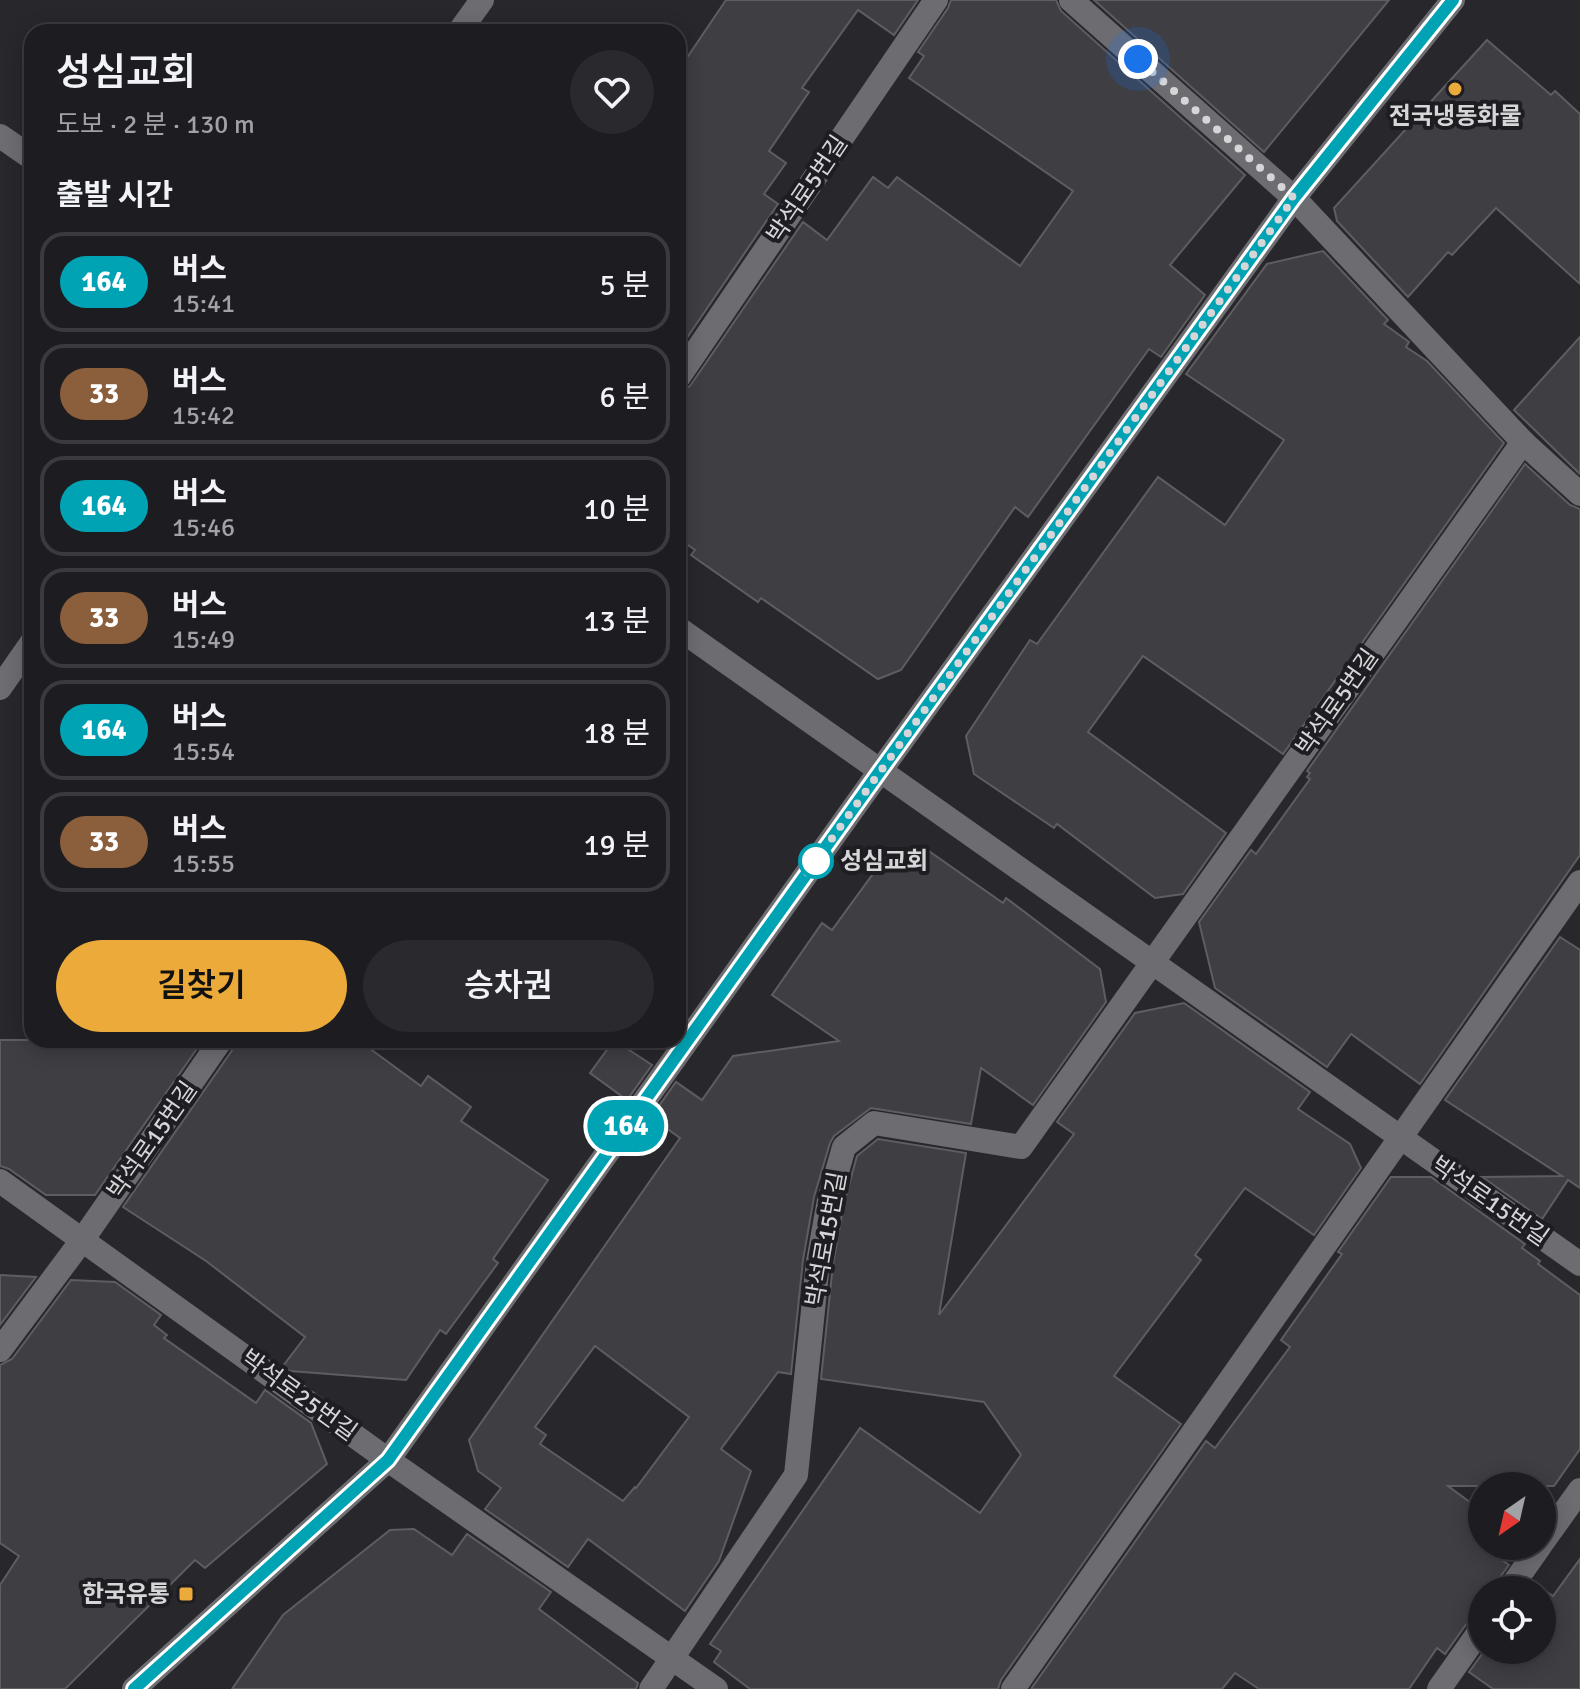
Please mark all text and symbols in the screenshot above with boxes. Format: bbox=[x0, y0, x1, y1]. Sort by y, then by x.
your location bbox=[1118, 39, 1158, 79]
text: 성심교회 bbox=[56, 49, 196, 96]
button: heart bbox=[570, 50, 654, 134]
marker: 전국냉동화물 bbox=[1446, 80, 1464, 98]
place label: 전국냉동화물 bbox=[1389, 101, 1521, 131]
text: 도보 · 2 분 · 130 m bbox=[56, 109, 255, 141]
street label: 박석로5번길 bbox=[760, 129, 854, 249]
text: 출발 시간 bbox=[56, 177, 173, 214]
text: 버스 bbox=[172, 251, 227, 288]
text: 164 bbox=[81, 265, 127, 299]
text: 5 분 bbox=[600, 267, 650, 304]
text: 15:41 bbox=[172, 288, 235, 320]
text: 버스 bbox=[172, 363, 227, 400]
text: 33 bbox=[89, 377, 119, 411]
text: 6 분 bbox=[600, 379, 650, 416]
text: 15:42 bbox=[172, 400, 235, 432]
text: 버스 bbox=[172, 475, 227, 512]
text: 164 bbox=[81, 489, 127, 523]
text: 10 분 bbox=[583, 491, 650, 528]
text: 15:46 bbox=[172, 512, 235, 544]
text: 버스 bbox=[172, 587, 227, 624]
text: 33 bbox=[89, 601, 119, 635]
text: 13 분 bbox=[583, 603, 650, 640]
text: 15:49 bbox=[172, 624, 235, 656]
street label: 박석로5번길 bbox=[1289, 643, 1385, 761]
text: 버스 bbox=[172, 699, 227, 736]
text: 164 bbox=[81, 713, 127, 747]
text: 18 분 bbox=[583, 715, 650, 752]
text: 15:54 bbox=[172, 736, 235, 768]
text: 버스 bbox=[172, 811, 227, 848]
text: 33 bbox=[89, 825, 119, 859]
text: 19 분 bbox=[583, 827, 650, 864]
marker: 성심교회 bbox=[799, 844, 833, 878]
place label: 성심교회 bbox=[840, 846, 928, 876]
text: 15:55 bbox=[172, 848, 235, 880]
button: 길찾기 bbox=[56, 940, 347, 1032]
button: 승차권 bbox=[363, 940, 654, 1032]
street label: 박석로15번길 bbox=[101, 1076, 203, 1204]
line badge: 164 bbox=[580, 1100, 672, 1152]
text: 164 bbox=[603, 1109, 649, 1143]
street label: 박석로15번길 bbox=[1426, 1150, 1554, 1252]
street label: 박석로15번길 bbox=[799, 1169, 853, 1309]
street label: 박석로25번길 bbox=[235, 1343, 363, 1447]
north arrow bbox=[1468, 1472, 1556, 1560]
map controls bbox=[1468, 1472, 1556, 1664]
button: locate bbox=[1468, 1576, 1556, 1664]
place label: 한국유통 bbox=[82, 1579, 170, 1609]
marker: 한국유통 bbox=[177, 1585, 195, 1603]

